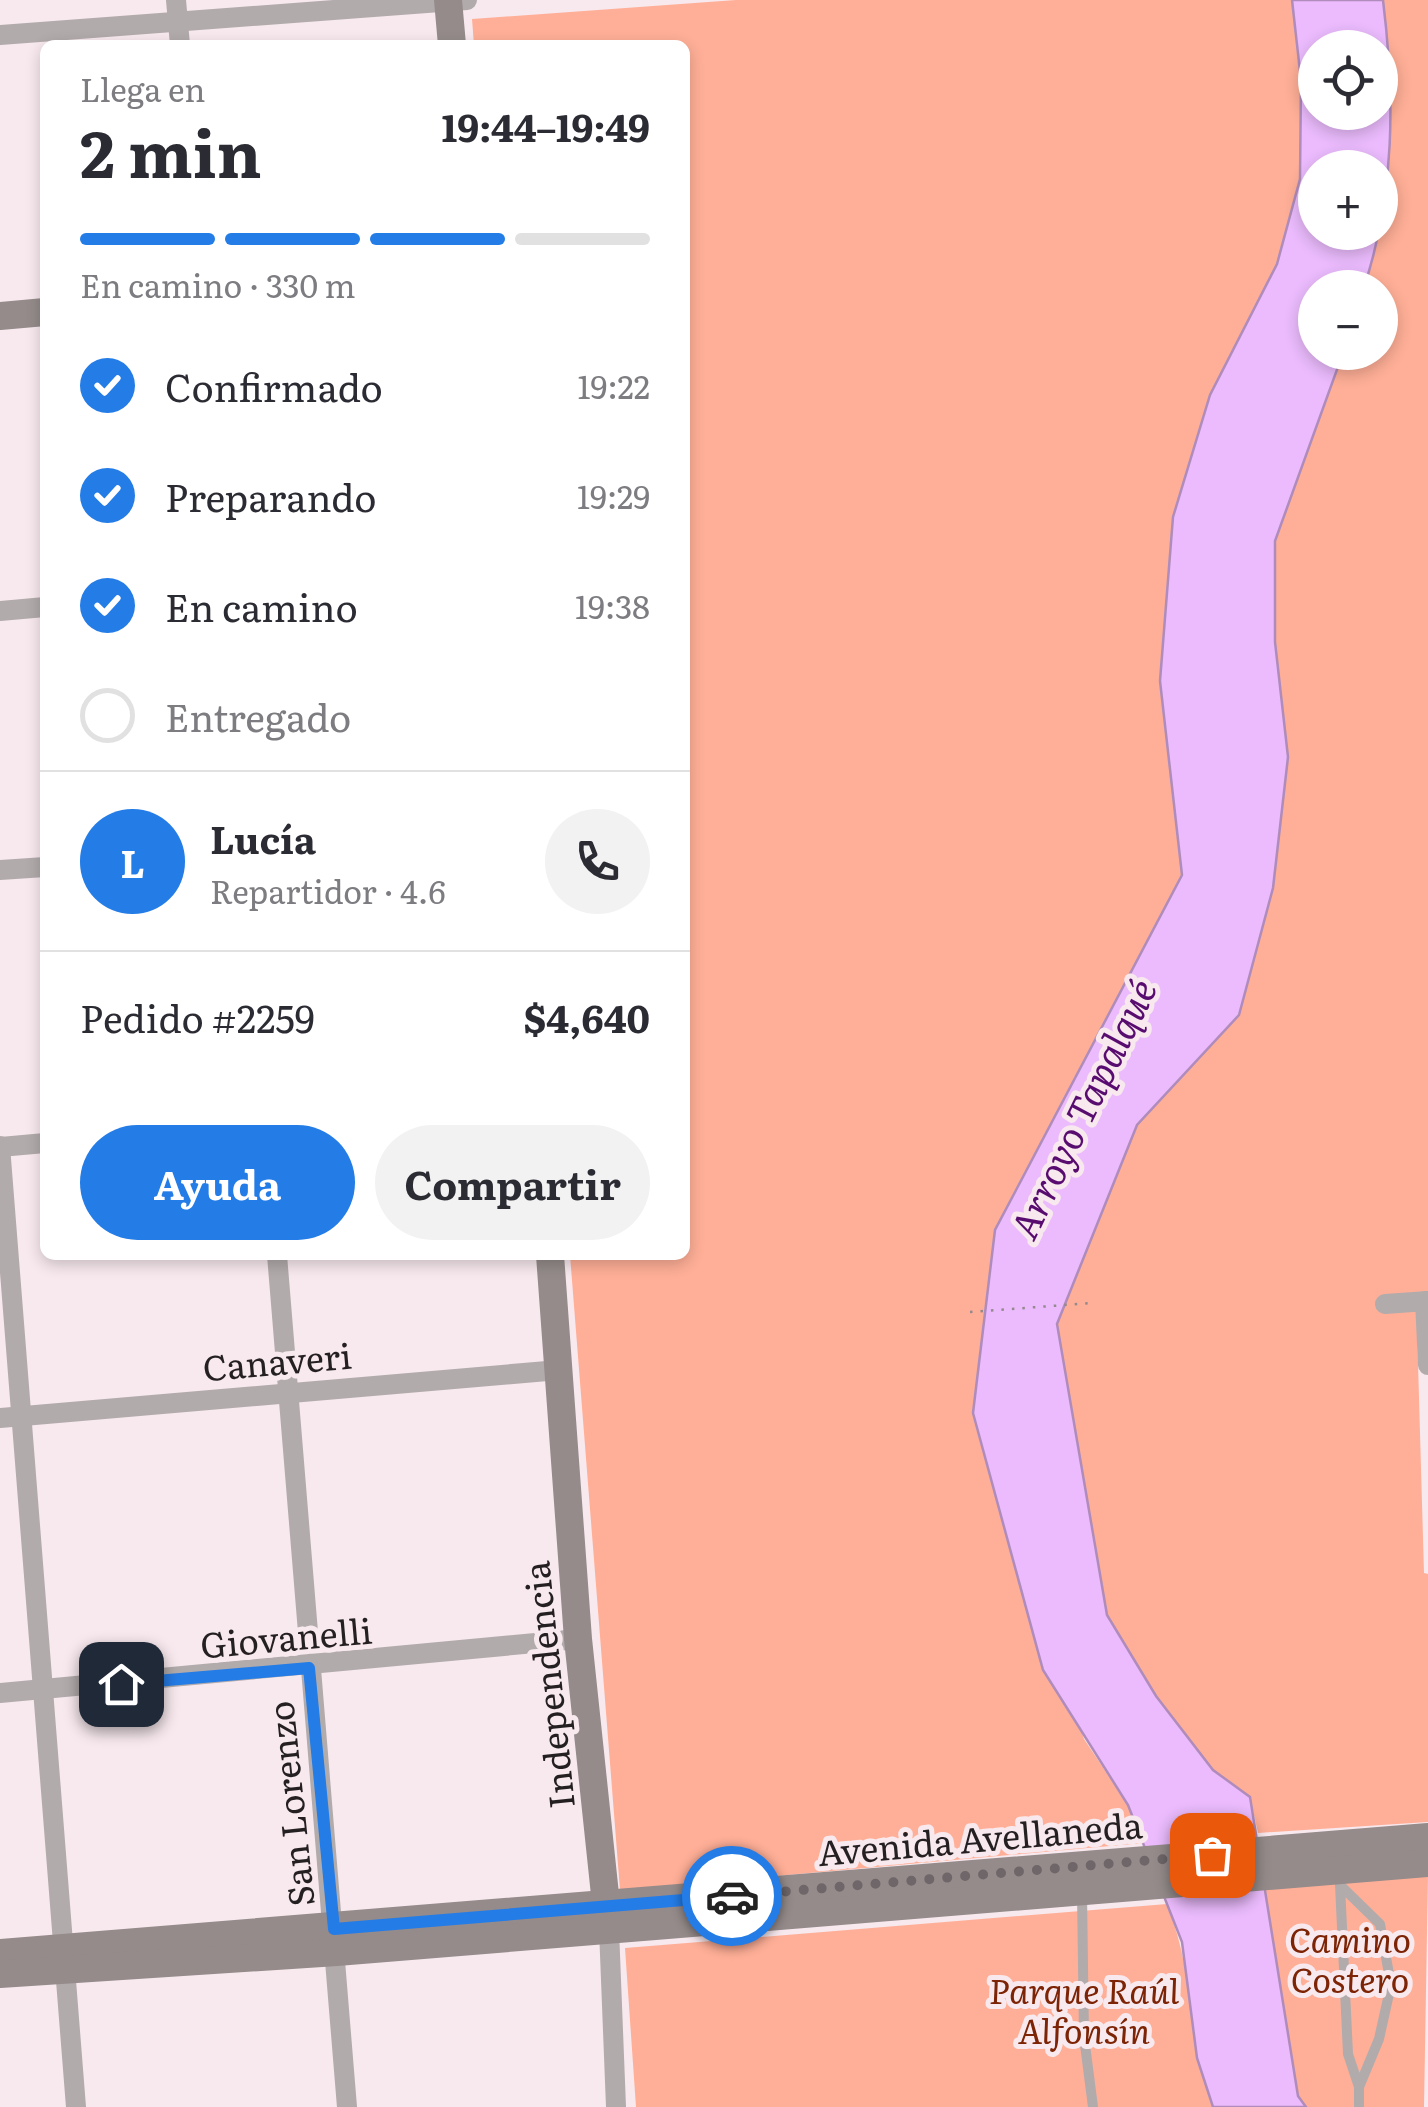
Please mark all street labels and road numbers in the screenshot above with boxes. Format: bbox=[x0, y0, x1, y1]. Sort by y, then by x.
street label: Canaveri bbox=[200, 1328, 354, 1392]
street label: Independencia bbox=[508, 1559, 586, 1811]
street label: Giovanelli bbox=[198, 1603, 374, 1669]
street label: San Lorenzo bbox=[252, 1699, 326, 1909]
street label: Avenida Avellaneda bbox=[815, 1797, 1145, 1877]

